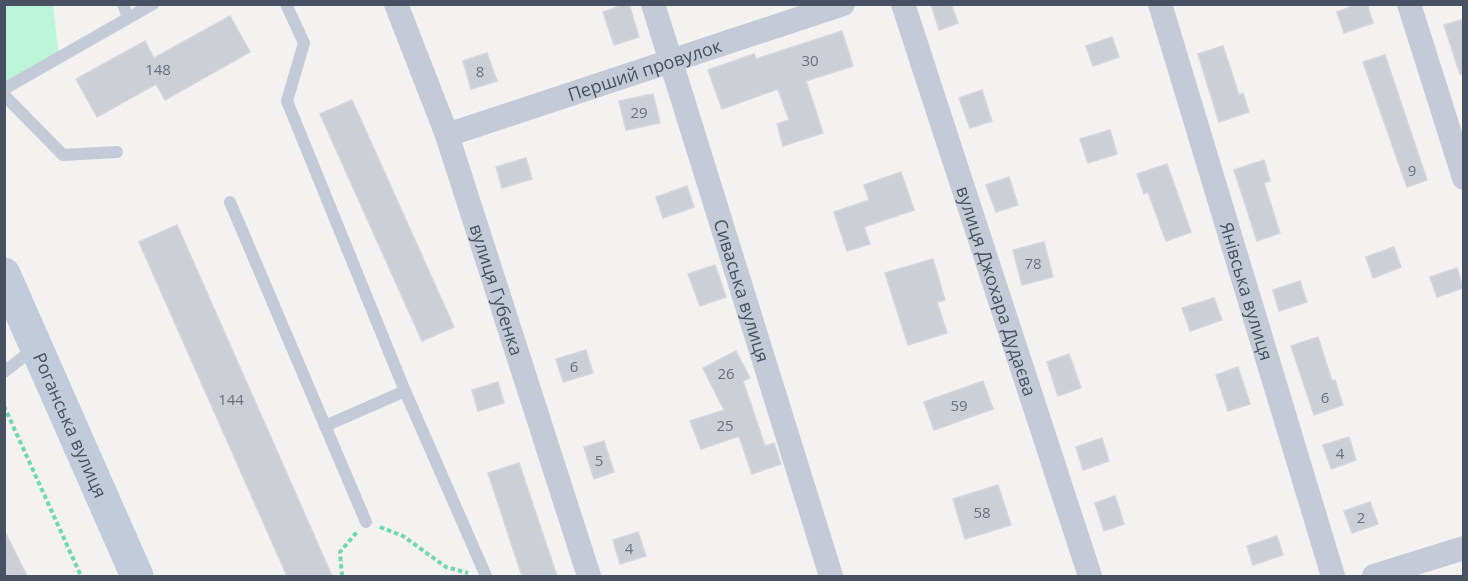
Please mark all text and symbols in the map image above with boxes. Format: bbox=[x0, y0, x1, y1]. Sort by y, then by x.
street label: Перший провулок bbox=[564, 33, 725, 106]
house number: 30 bbox=[801, 50, 819, 70]
house number: 148 bbox=[145, 59, 171, 79]
house number: 8 bbox=[476, 61, 484, 81]
house number: 29 bbox=[630, 102, 648, 122]
house number: 9 bbox=[1408, 160, 1416, 180]
street label: вулиця Джохара Дудаєва bbox=[951, 183, 1042, 399]
street label: Сиваська вулиця bbox=[709, 216, 776, 365]
street label: Янівська вулиця bbox=[1215, 219, 1279, 363]
street label: вулиця Губенка bbox=[464, 221, 529, 359]
house number: 78 bbox=[1024, 253, 1042, 273]
street label: Роганська вулиця bbox=[28, 349, 113, 501]
house number: 6 bbox=[570, 356, 578, 376]
house number: 26 bbox=[717, 363, 735, 383]
house number: 6 bbox=[1321, 387, 1329, 407]
house number: 144 bbox=[218, 389, 244, 409]
house number: 59 bbox=[950, 395, 968, 415]
house number: 25 bbox=[716, 415, 734, 435]
house number: 4 bbox=[1336, 443, 1345, 463]
house number: 5 bbox=[595, 450, 603, 470]
house number: 58 bbox=[973, 502, 991, 522]
house number: 2 bbox=[1357, 507, 1365, 527]
house number: 4 bbox=[625, 538, 634, 558]

